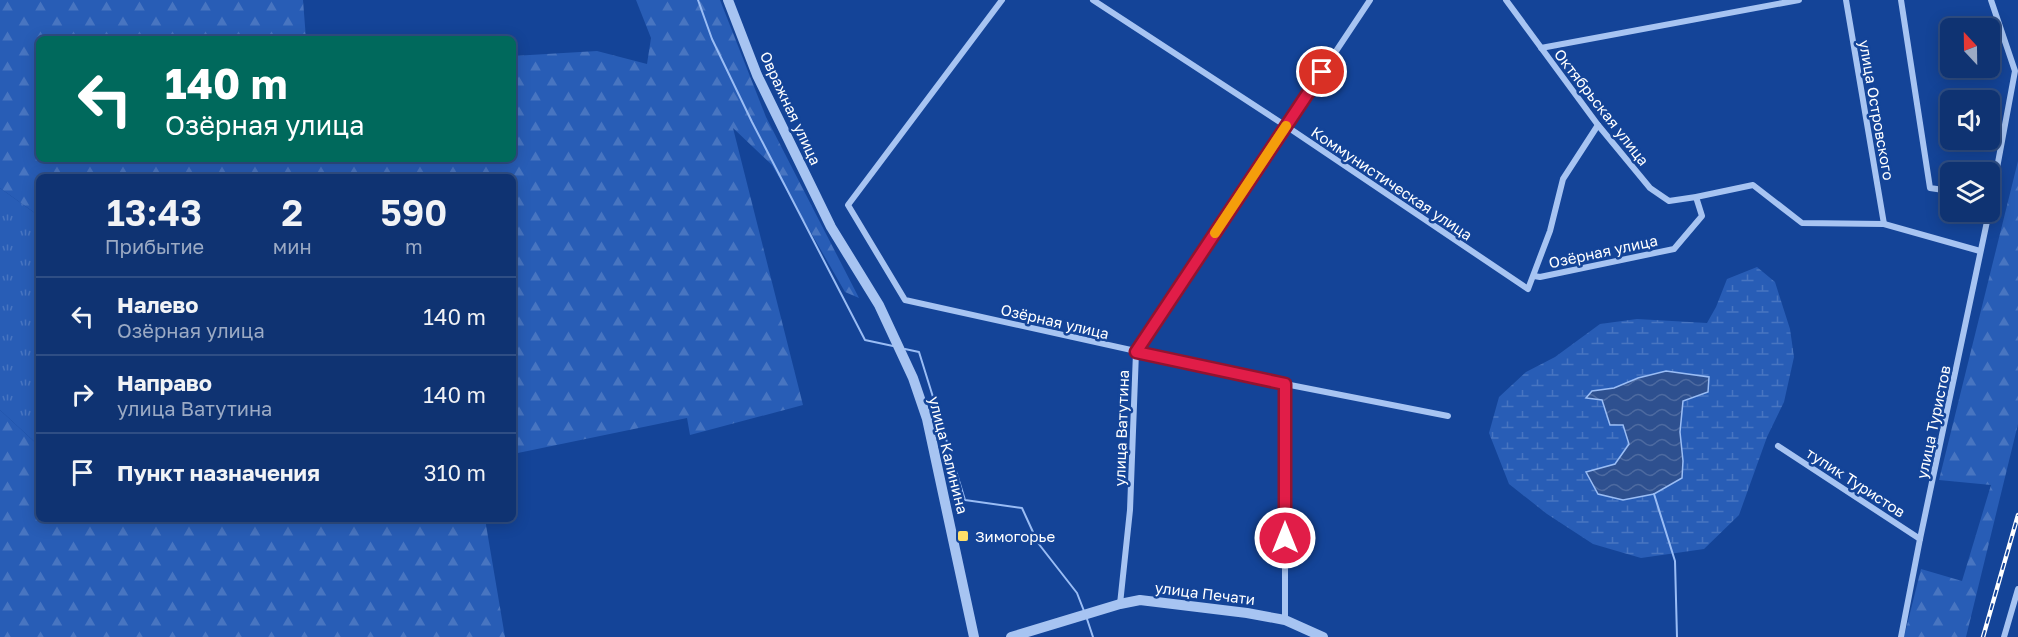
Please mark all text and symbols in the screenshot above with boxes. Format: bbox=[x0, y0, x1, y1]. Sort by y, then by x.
north arrow bbox=[1940, 18, 2000, 78]
map controls bbox=[1940, 18, 2000, 222]
street label: улица Островского bbox=[1856, 38, 1898, 182]
street label: Октябрьская улица bbox=[1551, 45, 1653, 169]
pin bbox=[1296, 46, 1347, 97]
street label: Овражная улица bbox=[757, 48, 825, 168]
icon: arrive bbox=[1305, 55, 1338, 88]
text: 140 m bbox=[165, 58, 287, 108]
icon: left bbox=[66, 60, 144, 138]
button: sound bbox=[1940, 90, 2000, 150]
text: Озёрная улица bbox=[165, 109, 364, 141]
street label: Коммунистическая улица bbox=[1308, 122, 1476, 244]
button: layers bbox=[1940, 162, 2000, 222]
text: 13:43 bbox=[107, 191, 202, 234]
text: 2 bbox=[281, 191, 303, 234]
text: 590 bbox=[380, 191, 447, 234]
street label: Озёрная улица bbox=[1547, 231, 1659, 271]
text: Прибытие bbox=[105, 234, 204, 258]
text: мин bbox=[273, 234, 312, 258]
text: m bbox=[405, 234, 423, 258]
text: Налево bbox=[117, 291, 199, 318]
icon: left bbox=[66, 300, 99, 333]
street label: Озёрная улица bbox=[999, 300, 1111, 342]
text: 140 m bbox=[423, 303, 486, 330]
text: Озёрная улица bbox=[117, 318, 265, 342]
street label: улица Туристов bbox=[1912, 364, 1954, 480]
text: Направо bbox=[117, 369, 212, 396]
street label: улица Ватутина bbox=[1110, 369, 1132, 487]
icon: right bbox=[66, 378, 99, 411]
text: 140 m bbox=[423, 381, 486, 408]
street label: улица Калинина bbox=[926, 394, 972, 516]
text: улица Ватутина bbox=[117, 396, 272, 420]
street label: тупик Туристов bbox=[1803, 443, 1909, 521]
icon: arrive bbox=[66, 456, 99, 489]
text: Пункт назначения bbox=[117, 459, 320, 486]
text: 310 m bbox=[424, 459, 486, 486]
position arrow bbox=[1253, 506, 1317, 570]
place label: Зимогорье bbox=[975, 527, 1056, 545]
marker: Зимогорье bbox=[956, 529, 970, 543]
street label: улица Печати bbox=[1154, 578, 1256, 608]

